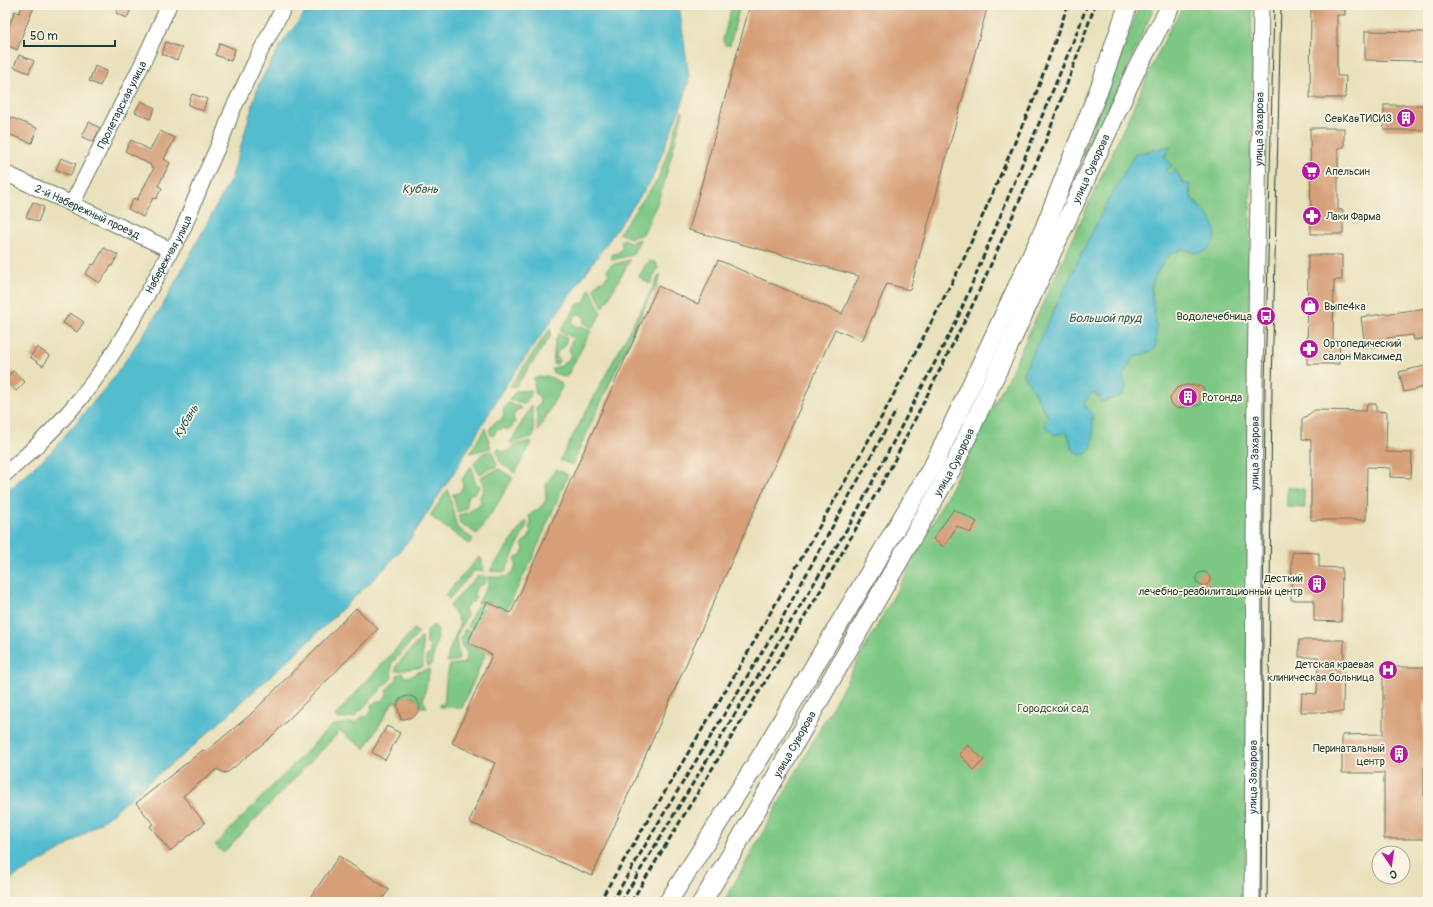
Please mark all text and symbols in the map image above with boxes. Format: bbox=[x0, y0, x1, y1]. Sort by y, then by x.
scale bar bbox=[24, 22, 115, 48]
text: 50 m bbox=[30, 29, 58, 44]
street label: Пролетарская улица bbox=[95, 59, 149, 151]
street label: улица Захарова bbox=[1252, 92, 1267, 167]
building icon: СевКавТИСИЗ bbox=[1395, 107, 1417, 129]
place label: СевКавТИСИЗ bbox=[1325, 112, 1392, 125]
street label: улица Суворова bbox=[1069, 132, 1113, 206]
supermarket icon: Апельсин bbox=[1300, 160, 1322, 182]
place label: Апельсин bbox=[1325, 165, 1370, 178]
street label: 2-й Набережный проезд bbox=[33, 182, 142, 242]
water label: Кубань bbox=[402, 182, 438, 197]
pharmacy icon: Лаки Фарма bbox=[1301, 205, 1323, 227]
place label: Лаки Фарма bbox=[1325, 210, 1381, 223]
street label: Набережная улица bbox=[143, 214, 195, 296]
shop icon: Выпе4ка bbox=[1299, 295, 1321, 317]
place label: Выпе4ка bbox=[1324, 300, 1366, 313]
bus stop icon: Водолечебница bbox=[1255, 305, 1277, 327]
place label: Водолечебница bbox=[1176, 310, 1252, 323]
water label: Большой пруд bbox=[1069, 311, 1143, 326]
place label: Ортопедический салон Максимед bbox=[1323, 337, 1402, 363]
pharmacy icon: Ортопедический салон Максимед bbox=[1298, 338, 1320, 360]
building icon: Ротонда bbox=[1177, 386, 1199, 408]
place label: Ротонда bbox=[1202, 391, 1242, 404]
water label: Кубань bbox=[171, 402, 203, 441]
street label: улица Захарова bbox=[1248, 416, 1262, 491]
street label: улица Суворова bbox=[931, 426, 977, 499]
place label: Десткий лечебно-реабилитационный центр bbox=[1139, 572, 1303, 598]
building icon: Десткий лечебно-реабилитационный центр bbox=[1306, 573, 1328, 595]
place label: Детская краевая клиническая больница bbox=[1267, 658, 1374, 684]
hospital icon: Детская краевая клиническая больница bbox=[1377, 659, 1399, 681]
park label: Городской сад bbox=[1017, 702, 1089, 715]
street label: улица Суворова bbox=[770, 709, 819, 781]
street label: улица Захарова bbox=[1247, 740, 1260, 815]
place label: Перинатальный центр bbox=[1313, 742, 1385, 768]
building icon: Перинатальный центр bbox=[1388, 743, 1410, 765]
north arrow bbox=[1371, 845, 1411, 885]
text: С bbox=[1388, 867, 1398, 881]

